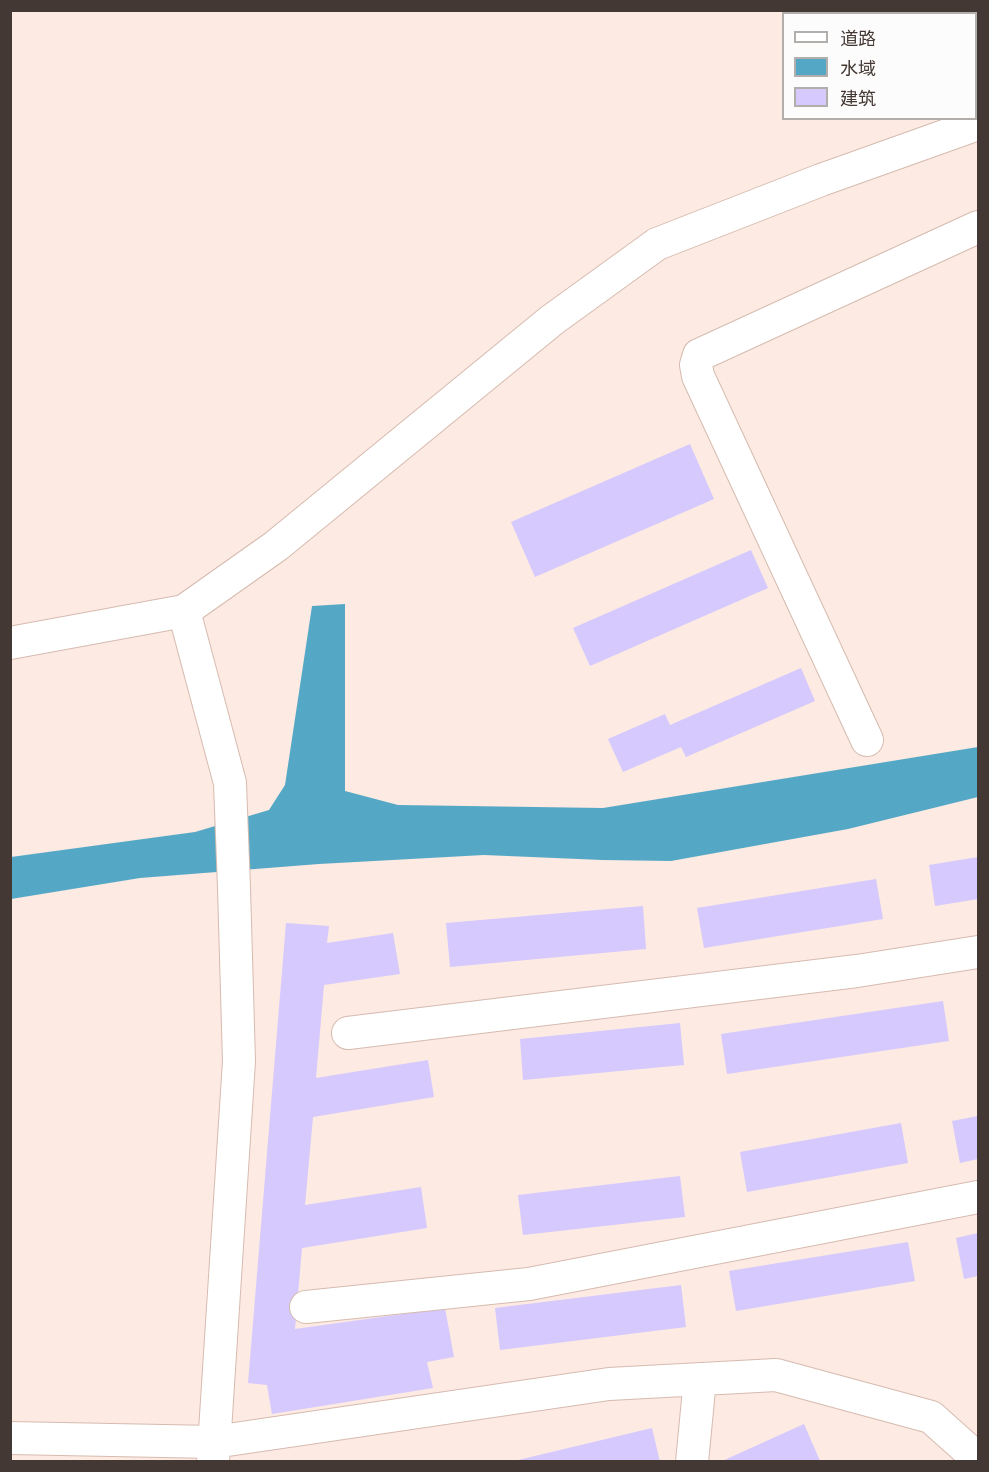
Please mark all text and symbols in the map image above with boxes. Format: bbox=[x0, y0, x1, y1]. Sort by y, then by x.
legend bbox=[782, 12, 977, 120]
text: 道路 bbox=[840, 27, 876, 51]
text: 水域 bbox=[840, 57, 876, 81]
text: 建筑 bbox=[840, 87, 876, 111]

